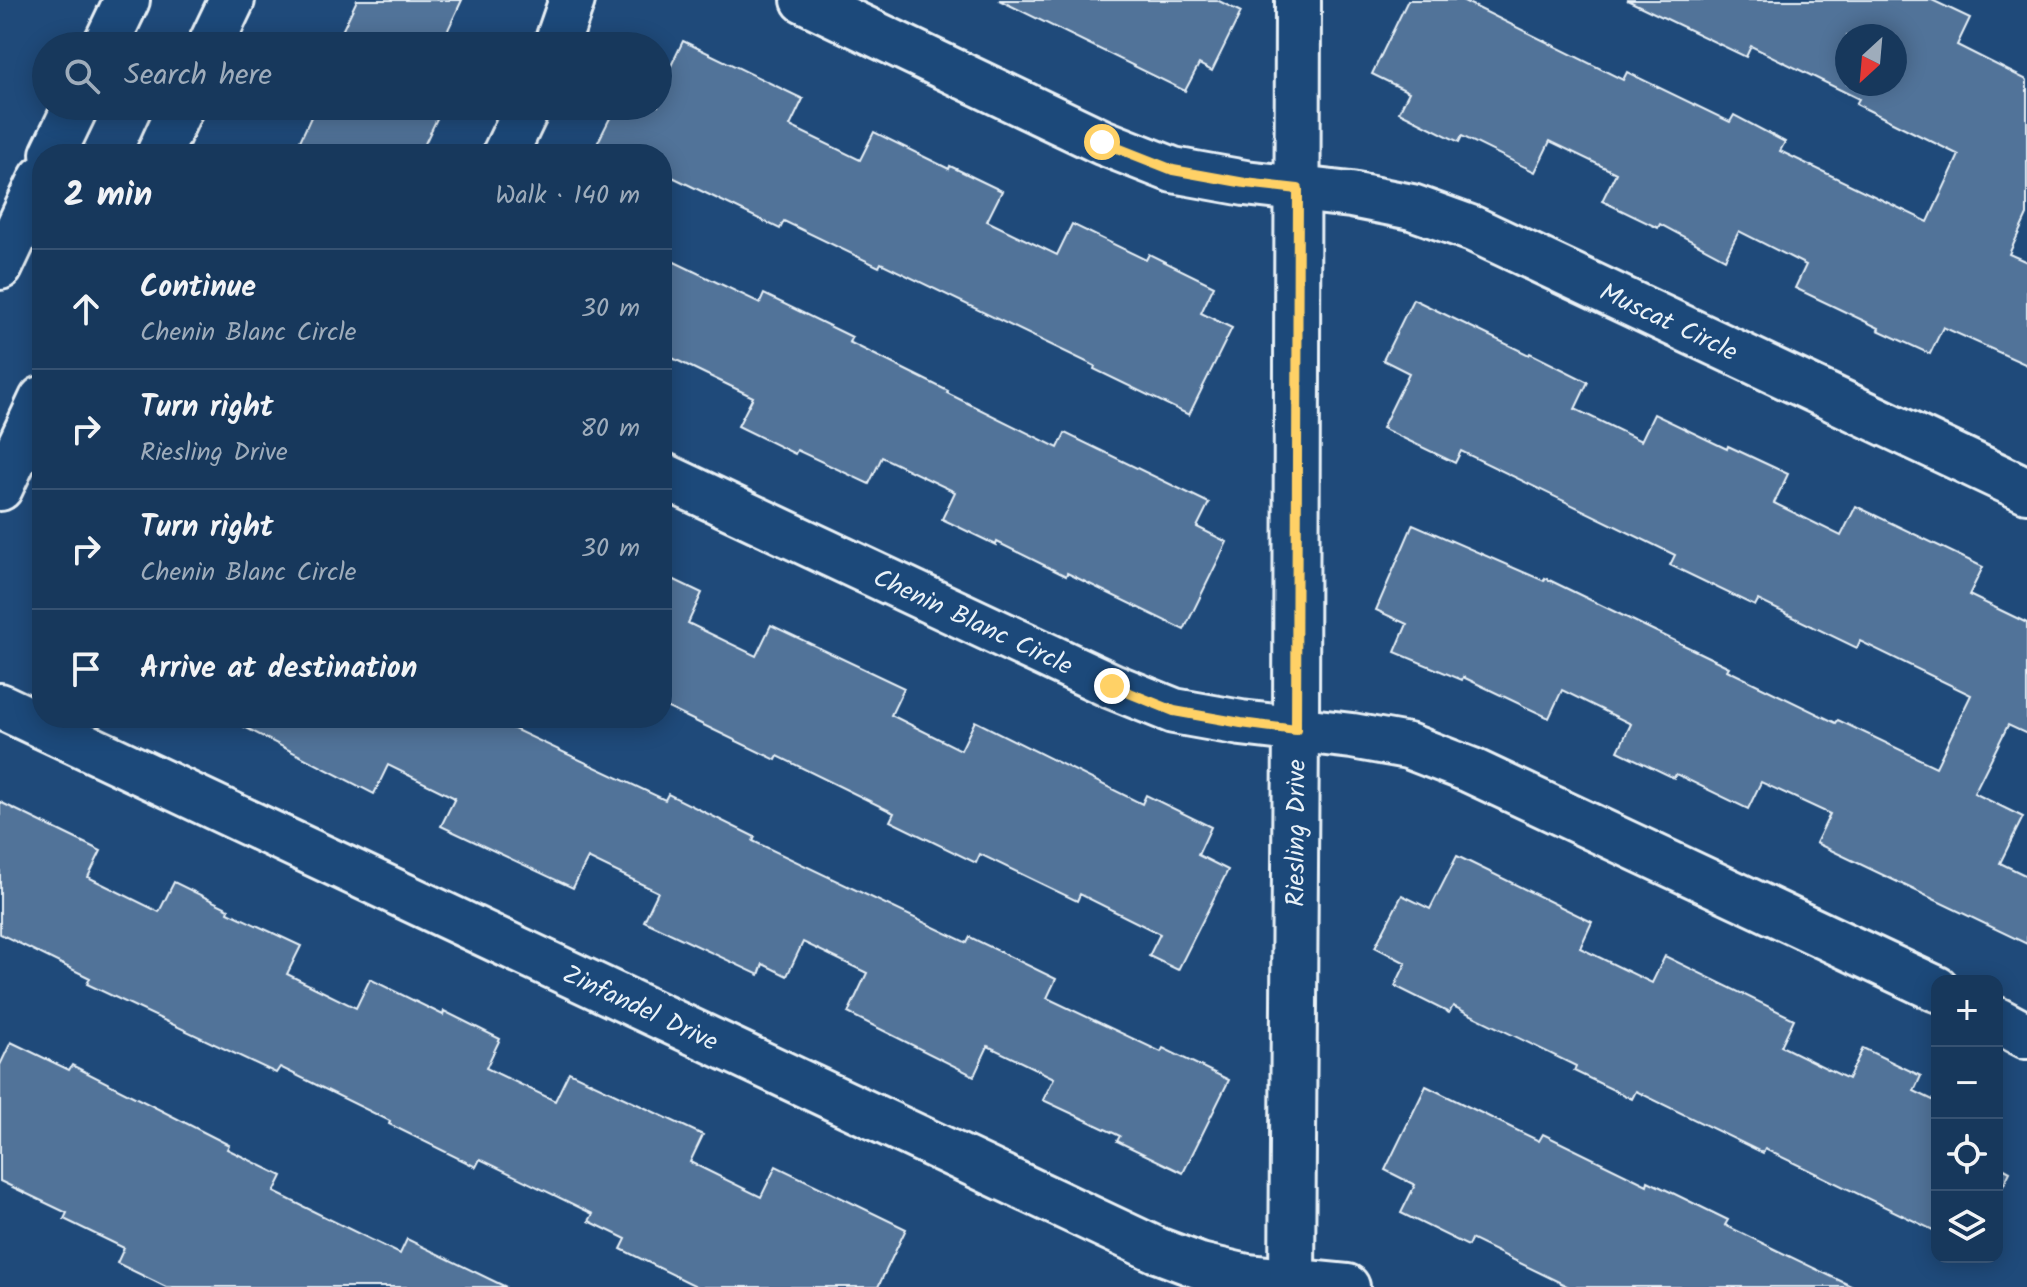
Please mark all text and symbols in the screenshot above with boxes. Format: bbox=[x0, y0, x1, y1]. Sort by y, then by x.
north arrow bbox=[1835, 24, 1907, 96]
search box bbox=[32, 32, 672, 120]
text: Search here bbox=[124, 52, 272, 100]
icon: search bbox=[60, 54, 104, 98]
route start bbox=[1084, 124, 1120, 160]
text: 2 min bbox=[64, 169, 152, 223]
text: Walk · 140 m bbox=[495, 175, 640, 217]
text: Continue bbox=[140, 264, 256, 312]
street label: Muscat Circle bbox=[1592, 273, 1745, 374]
icon: ahead bbox=[64, 287, 108, 331]
text: 30 m bbox=[581, 288, 640, 330]
text: Chenin Blanc Circle bbox=[140, 312, 357, 354]
text: Turn right bbox=[140, 384, 273, 432]
icon: right bbox=[64, 407, 108, 451]
text: 80 m bbox=[580, 408, 640, 450]
text: Riesling Drive bbox=[140, 432, 288, 474]
text: Turn right bbox=[140, 504, 273, 552]
icon: right bbox=[64, 527, 108, 571]
text: 30 m bbox=[581, 528, 640, 570]
text: Chenin Blanc Circle bbox=[140, 552, 357, 594]
street label: Chenin Blanc Circle bbox=[866, 558, 1080, 688]
text: Arrive at destination bbox=[140, 645, 417, 693]
icon: arrive bbox=[64, 647, 108, 691]
route end bbox=[1094, 668, 1130, 704]
street label: Riesling Drive bbox=[1276, 759, 1319, 907]
street label: Zinfandel Drive bbox=[555, 954, 725, 1064]
map controls bbox=[1931, 975, 2003, 1263]
button: + bbox=[1931, 975, 2003, 1047]
button: − bbox=[1931, 1047, 2003, 1119]
button: locate bbox=[1931, 1119, 2003, 1191]
button: layers bbox=[1931, 1191, 2003, 1263]

